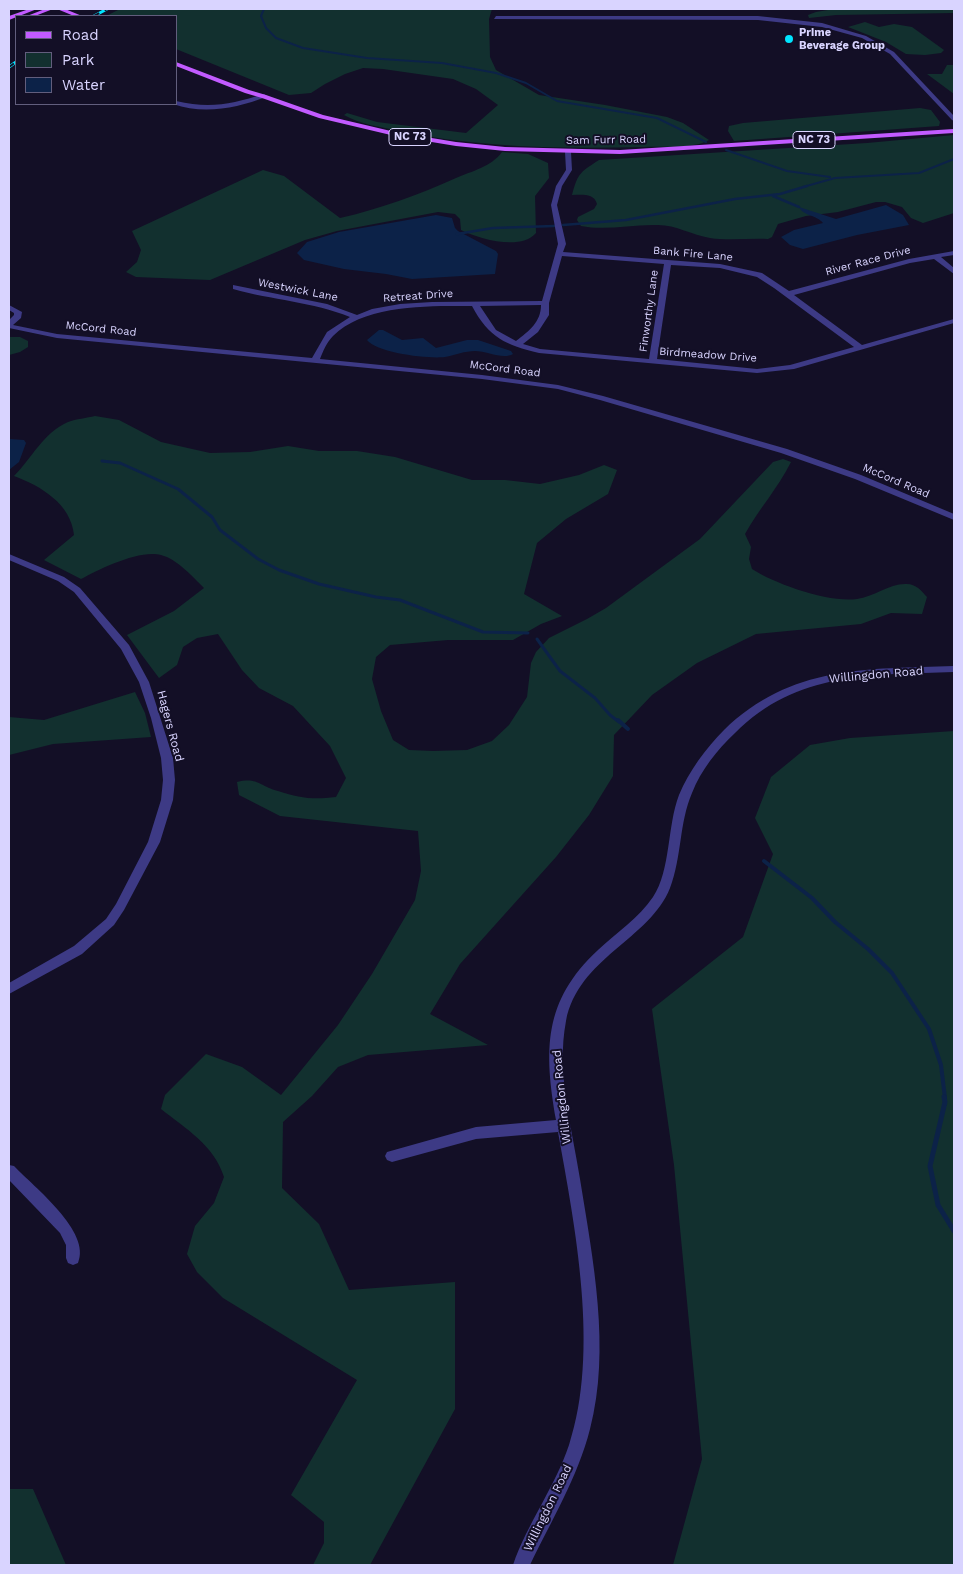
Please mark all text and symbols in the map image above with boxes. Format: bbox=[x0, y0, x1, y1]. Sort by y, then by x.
legend bbox=[15, 15, 178, 105]
text: Road bbox=[62, 26, 99, 44]
place label: Prime Beverage Group bbox=[799, 26, 885, 52]
marker: Prime Beverage Group bbox=[783, 33, 795, 45]
text: Park bbox=[62, 51, 94, 69]
text: Water bbox=[62, 76, 105, 94]
road number: NC 73 bbox=[389, 128, 431, 146]
road number: NC 73 bbox=[793, 132, 835, 148]
street label: Sam Furr Road bbox=[566, 133, 646, 147]
street label: River Race Drive bbox=[824, 243, 912, 279]
street label: Bank Fire Lane bbox=[652, 244, 734, 264]
street label: Finworthy Lane bbox=[637, 269, 661, 353]
street label: Westwick Lane bbox=[257, 276, 339, 304]
street label: Retreat Drive bbox=[382, 287, 454, 305]
street label: McCord Road bbox=[65, 319, 137, 339]
street label: Birdmeadow Drive bbox=[659, 345, 757, 365]
street label: McCord Road bbox=[469, 358, 541, 380]
street label: McCord Road bbox=[861, 461, 931, 501]
street label: Willingdon Road bbox=[828, 664, 924, 686]
street label: Hagers Road bbox=[154, 689, 186, 763]
street label: Willingdon Road bbox=[550, 1049, 574, 1145]
street label: Willingdon Road bbox=[521, 1462, 575, 1554]

